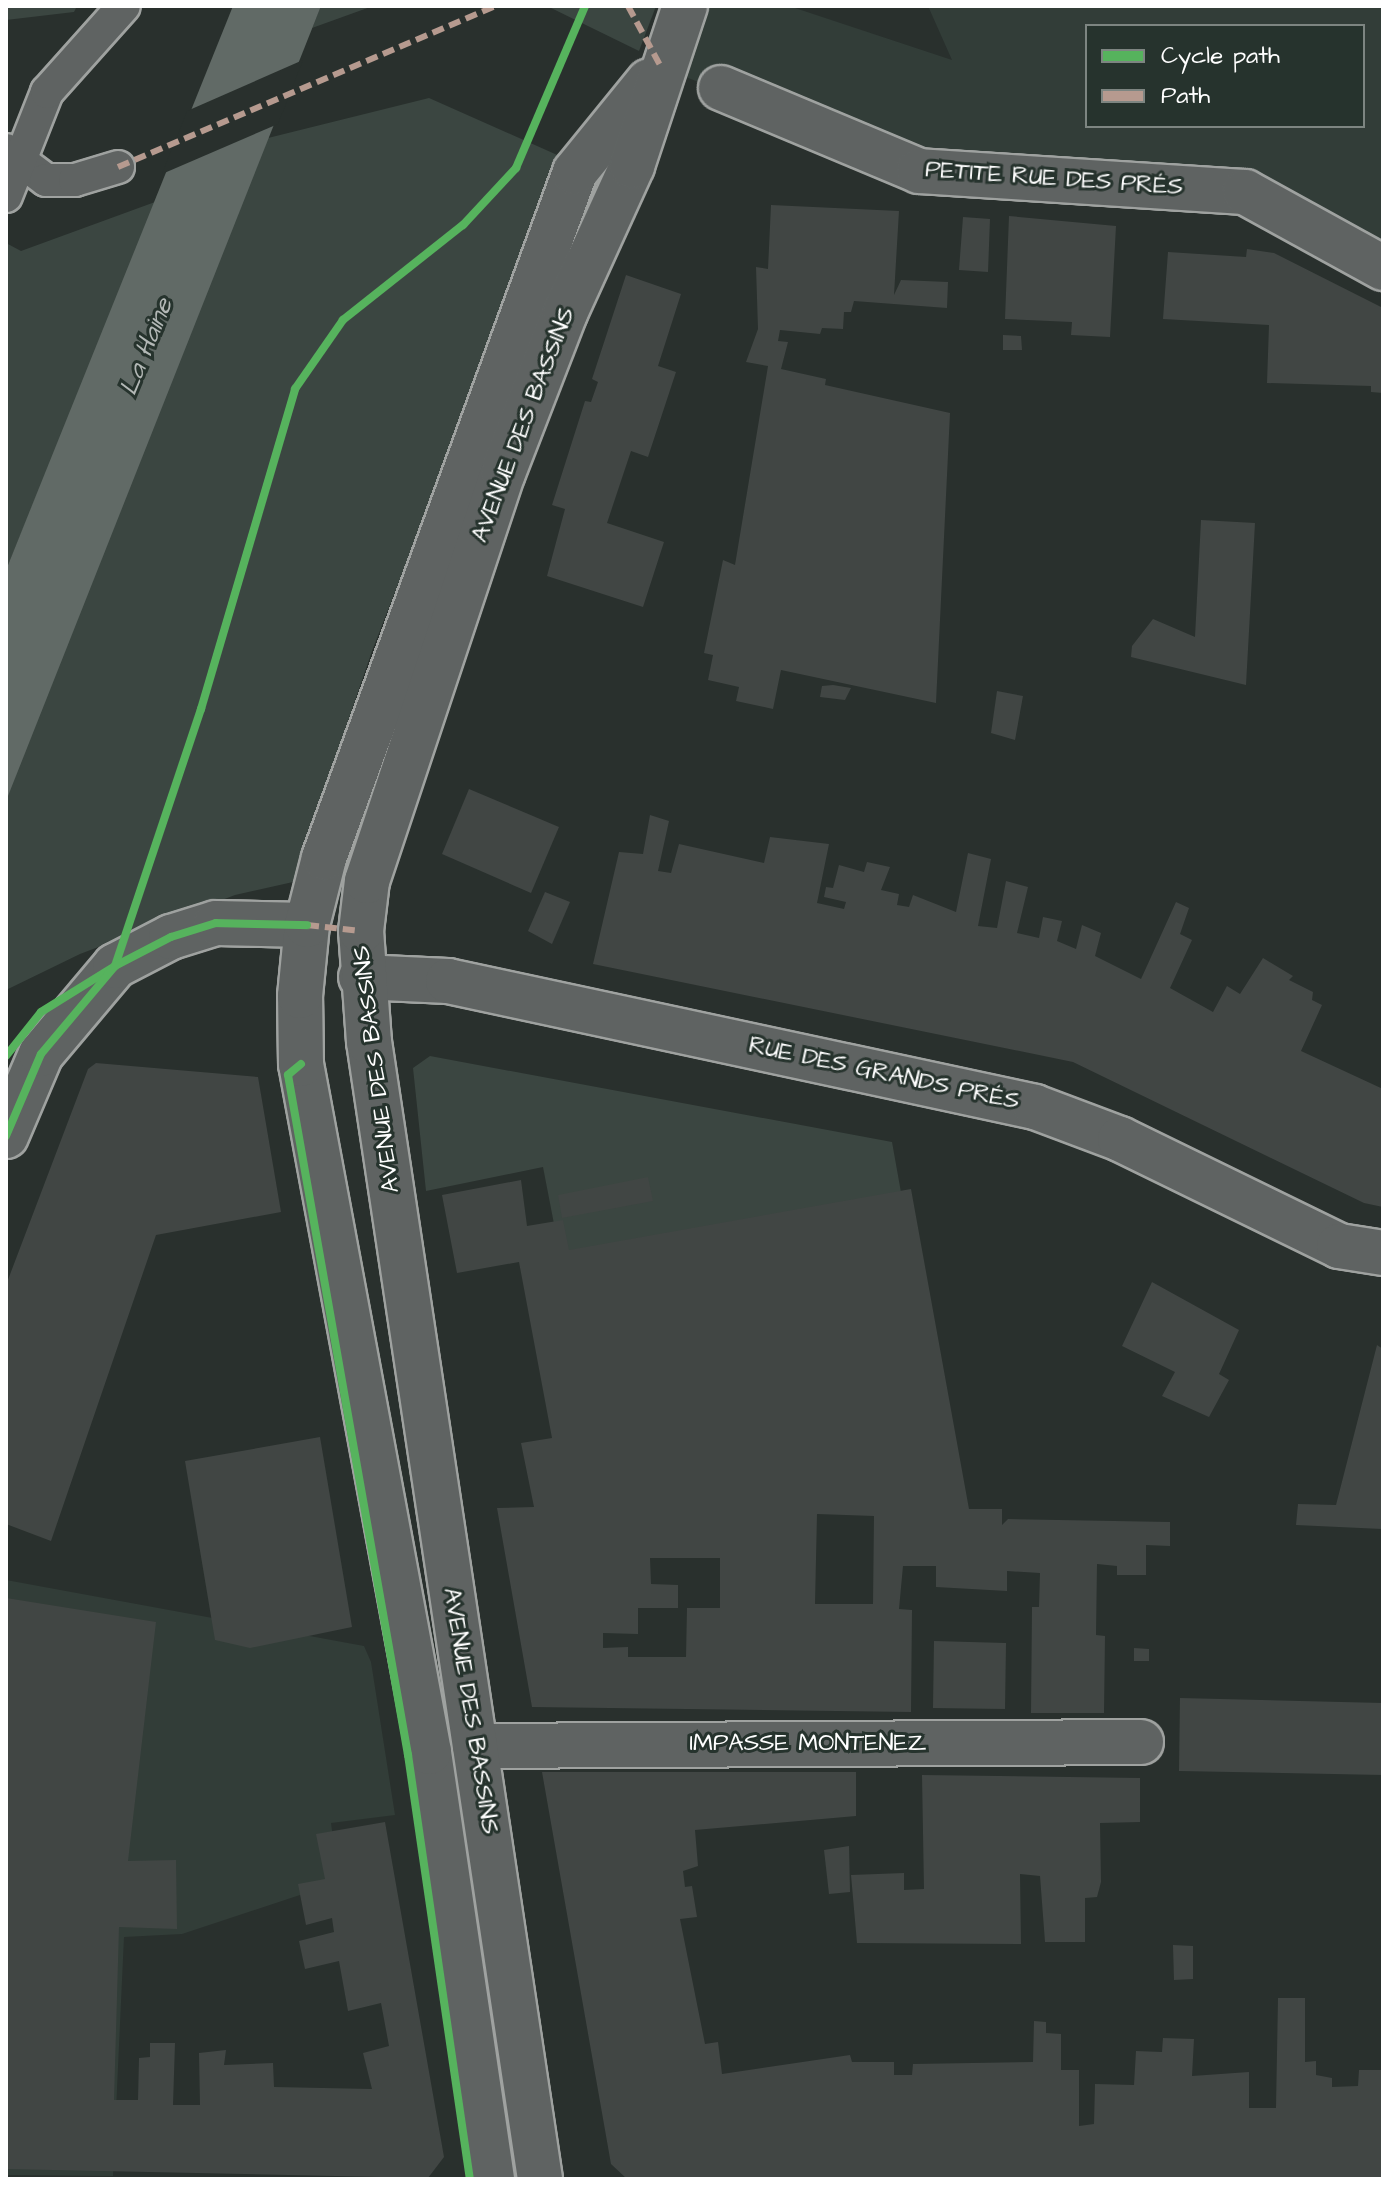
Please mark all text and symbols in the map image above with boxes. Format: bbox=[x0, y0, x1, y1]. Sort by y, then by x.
legend bbox=[1085, 24, 1365, 128]
text: Cycle path bbox=[1161, 39, 1280, 73]
text: Path bbox=[1161, 79, 1210, 113]
street label: PETITE RUE DES PRÉS bbox=[924, 156, 1184, 202]
water label: La Haine bbox=[114, 294, 180, 400]
street label: AVENUE DES BASSINS bbox=[466, 304, 582, 546]
street label: AVENUE DES BASSINS bbox=[348, 944, 406, 1194]
street label: RUE DES GRANDS PRÉS bbox=[746, 1031, 1022, 1117]
street label: AVENUE DES BASSINS bbox=[436, 1586, 504, 1836]
street label: IMPASSE MONTENEZ bbox=[689, 1730, 927, 1758]

